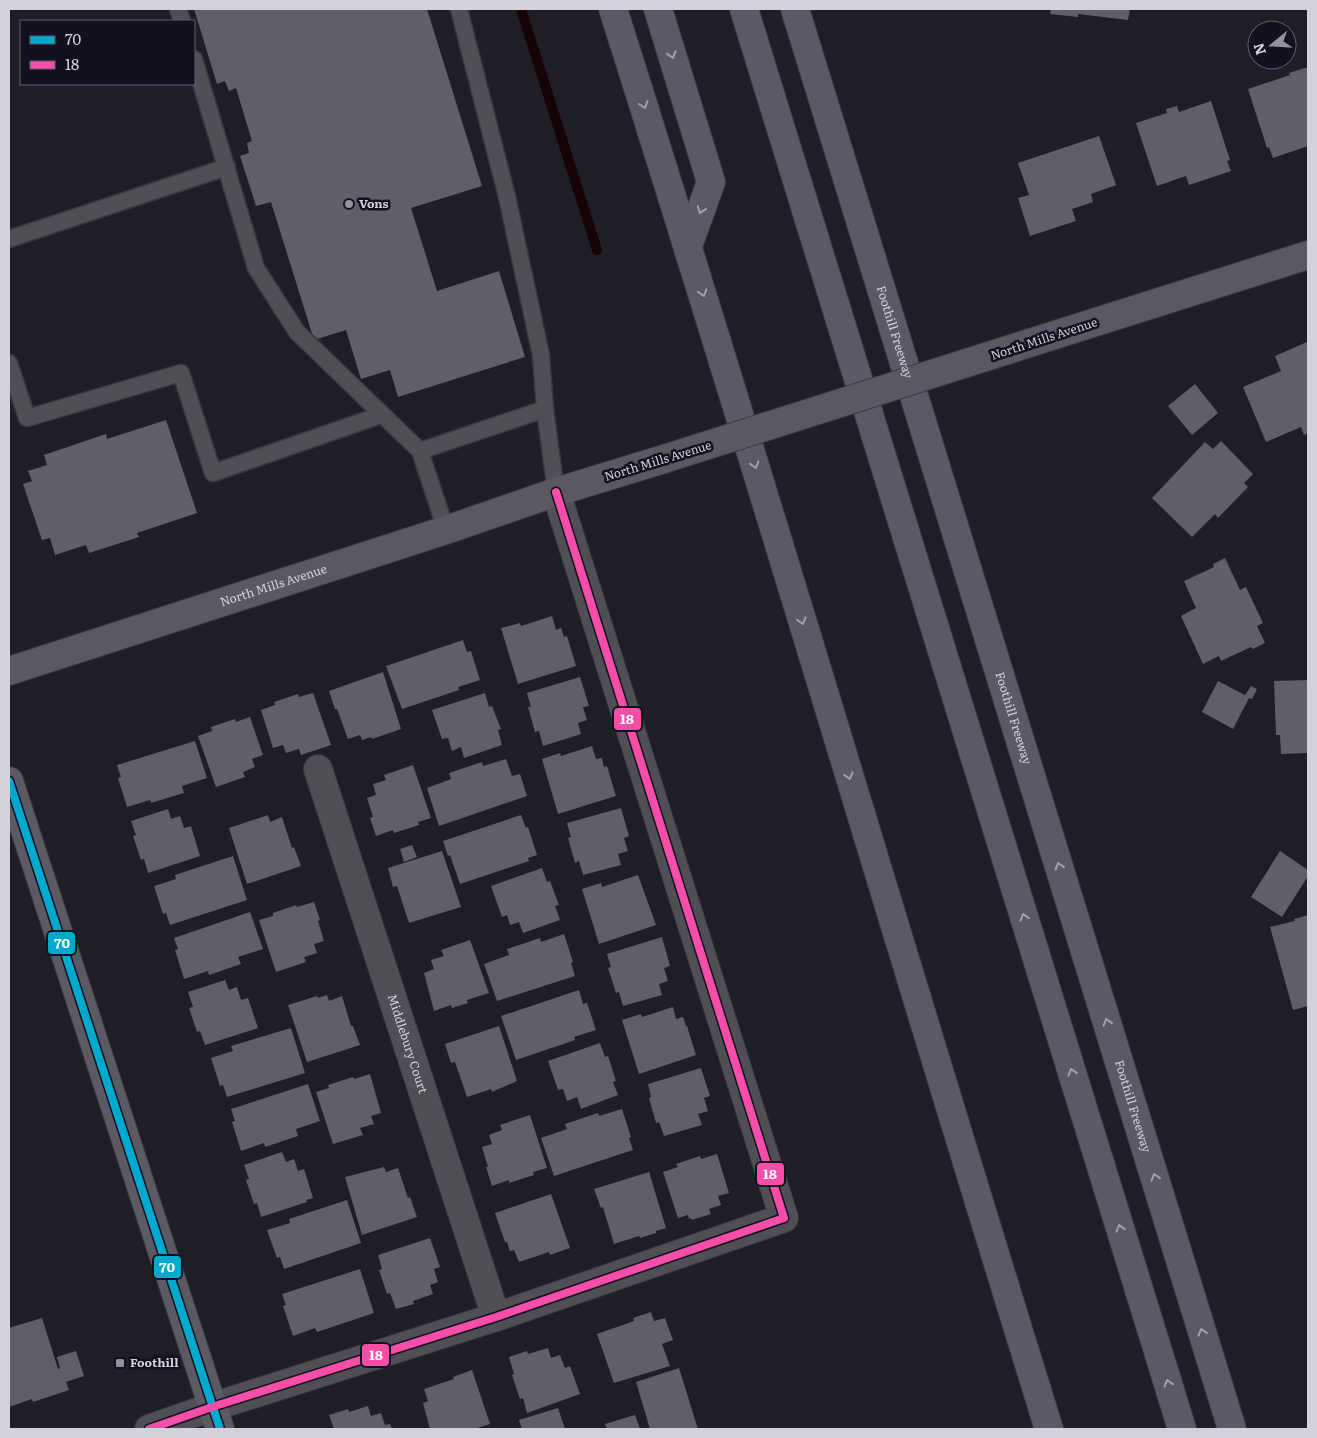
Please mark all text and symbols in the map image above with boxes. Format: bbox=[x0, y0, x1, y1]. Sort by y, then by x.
legend bbox=[20, 20, 195, 85]
north arrow bbox=[1247, 20, 1297, 70]
text: 70 bbox=[65, 27, 82, 50]
text: N bbox=[1247, 40, 1270, 58]
one-way arrow bbox=[666, 51, 676, 59]
text: 18 bbox=[65, 52, 79, 75]
one-way arrow bbox=[638, 101, 648, 109]
place label: Vons bbox=[359, 194, 389, 212]
marker: Vons bbox=[343, 198, 355, 210]
one-way arrow bbox=[697, 206, 707, 214]
street label: Foothill Freeway bbox=[873, 283, 918, 380]
one-way arrow bbox=[697, 288, 707, 297]
street label: North Mills Avenue bbox=[988, 312, 1099, 364]
street label: North Mills Avenue bbox=[602, 435, 713, 485]
one-way arrow bbox=[749, 461, 759, 469]
street label: North Mills Avenue bbox=[218, 559, 329, 610]
one-way arrow bbox=[796, 616, 806, 624]
street label: Foothill Freeway bbox=[991, 669, 1037, 767]
line badge: 18 bbox=[613, 707, 642, 731]
text: 18 bbox=[620, 708, 634, 728]
one-way arrow bbox=[843, 772, 853, 780]
one-way arrow bbox=[1055, 863, 1065, 871]
one-way arrow bbox=[1020, 913, 1030, 921]
line badge: 70 bbox=[47, 931, 76, 955]
text: 70 bbox=[54, 932, 70, 952]
street label: Middlebury Court bbox=[384, 991, 433, 1096]
one-way arrow bbox=[1102, 1018, 1112, 1026]
street label: Foothill Freeway bbox=[1111, 1057, 1156, 1155]
one-way arrow bbox=[1067, 1069, 1077, 1077]
line badge: 18 bbox=[756, 1162, 785, 1186]
text: 18 bbox=[763, 1163, 777, 1183]
one-way arrow bbox=[1150, 1173, 1160, 1182]
one-way arrow bbox=[1115, 1224, 1125, 1232]
line badge: 70 bbox=[153, 1255, 182, 1279]
text: 70 bbox=[159, 1256, 175, 1276]
one-way arrow bbox=[1198, 1329, 1208, 1337]
line badge: 18 bbox=[361, 1343, 390, 1367]
text: 18 bbox=[369, 1344, 383, 1364]
place label: Foothill bbox=[130, 1353, 179, 1371]
marker: Foothill bbox=[114, 1357, 126, 1369]
one-way arrow bbox=[1164, 1379, 1174, 1387]

